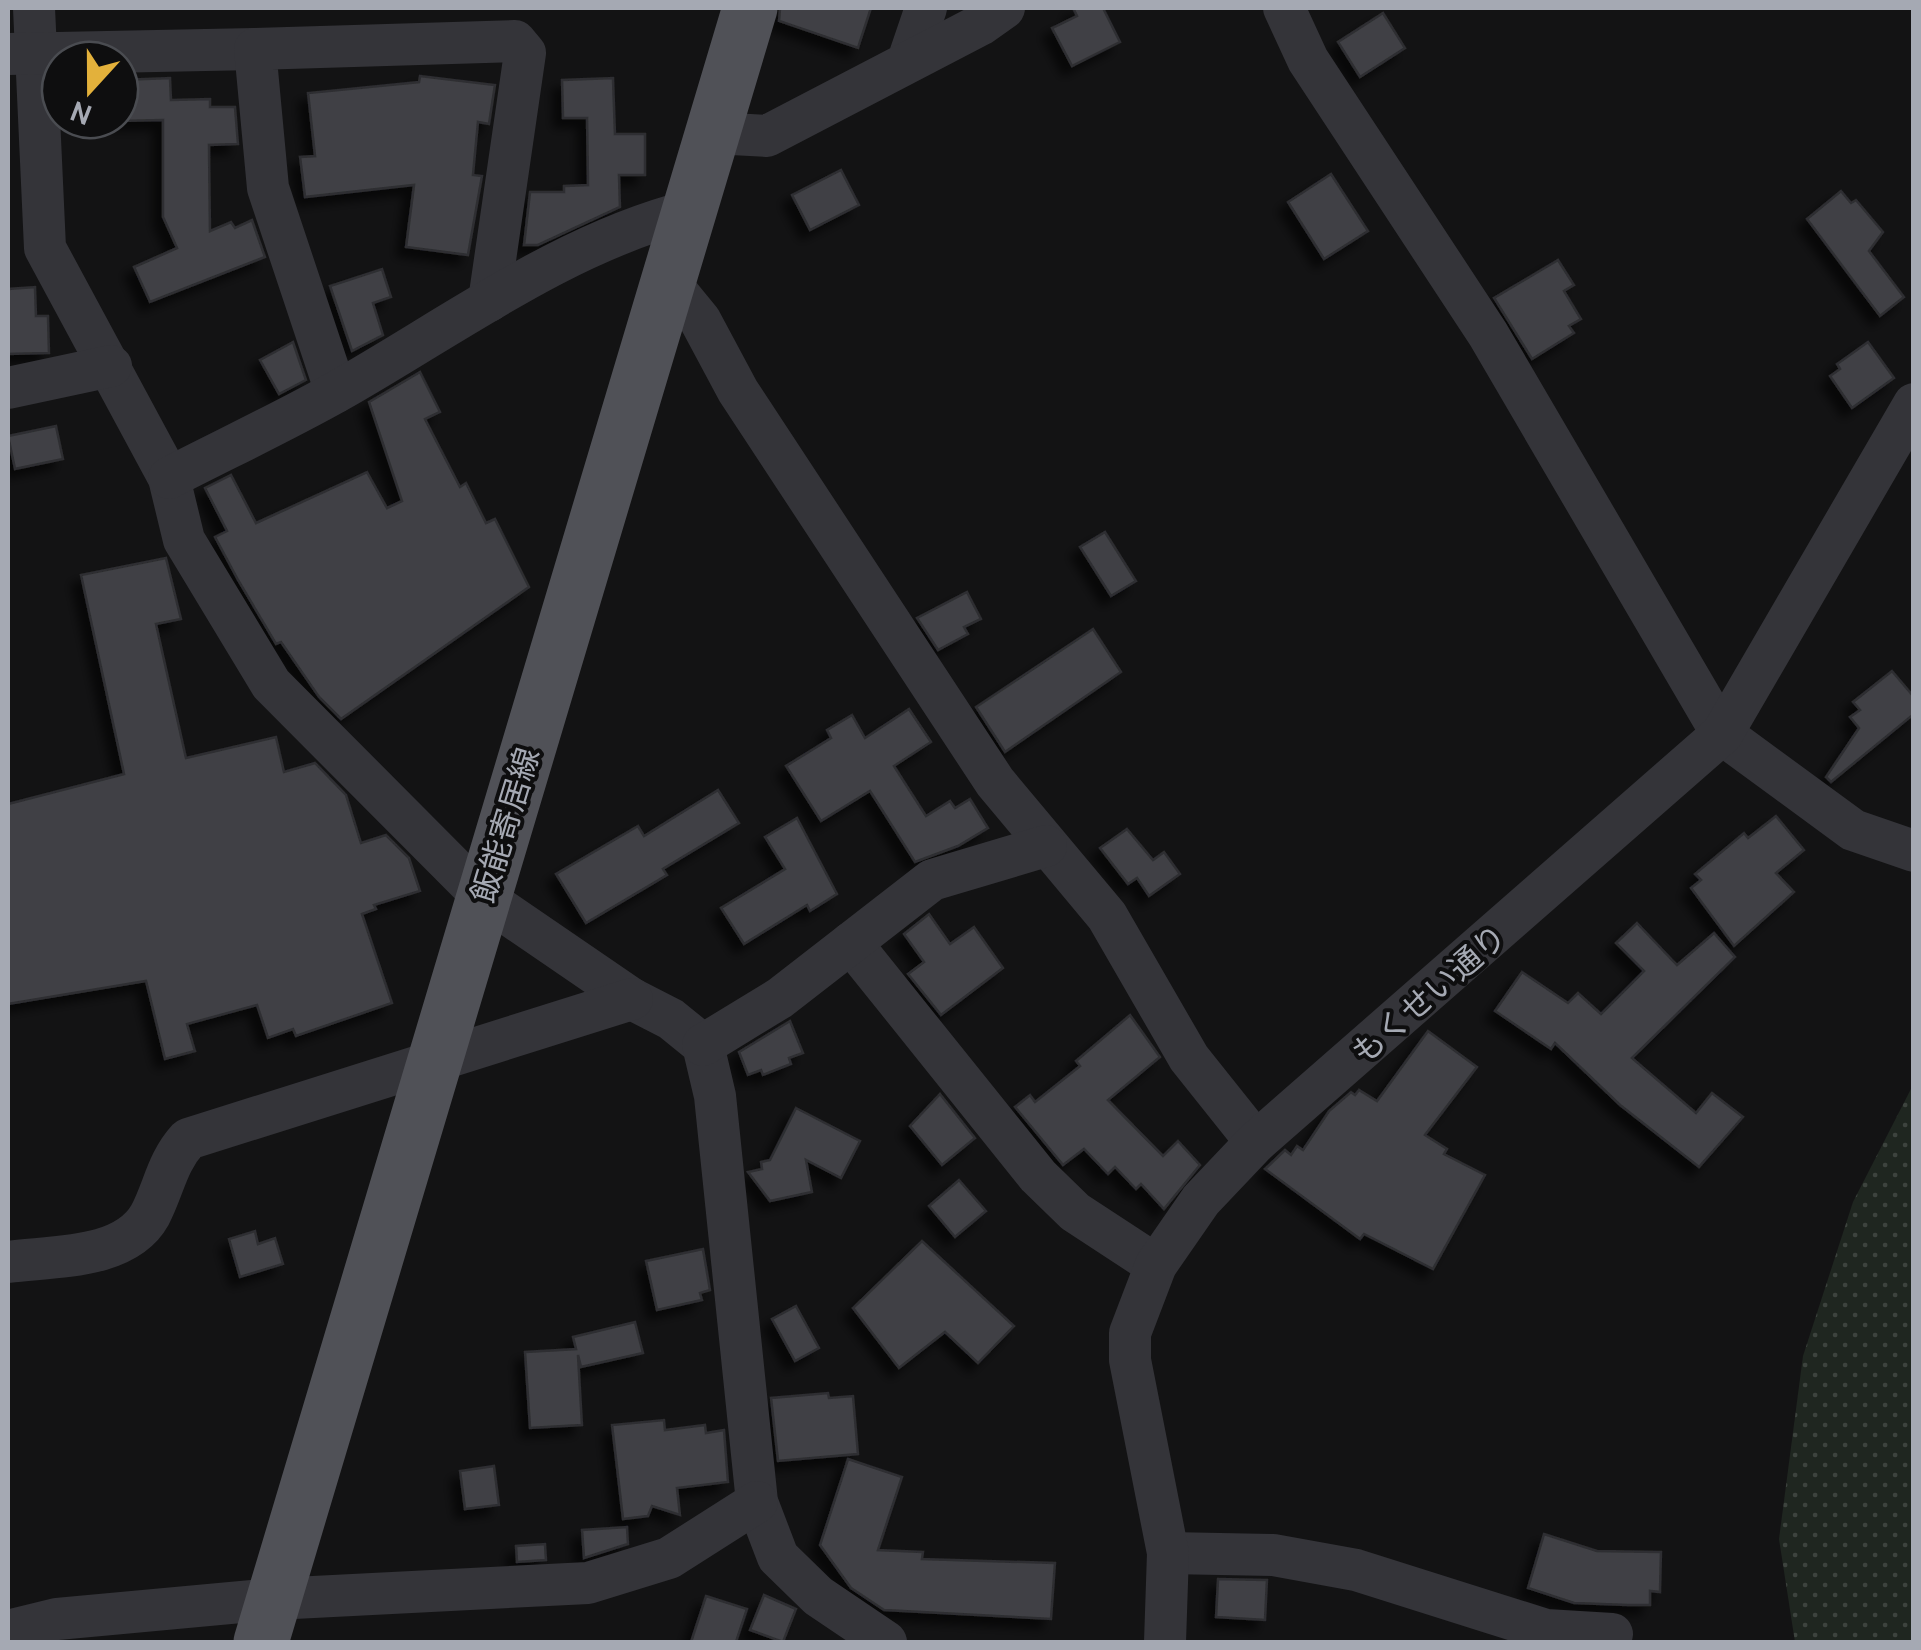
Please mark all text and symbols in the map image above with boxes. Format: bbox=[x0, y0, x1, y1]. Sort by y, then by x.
north arrow bbox=[40, 40, 140, 140]
text: N bbox=[66, 94, 96, 133]
street label: 飯能寄居線 bbox=[463, 743, 547, 907]
street label: もくせい通り bbox=[1344, 916, 1514, 1072]

